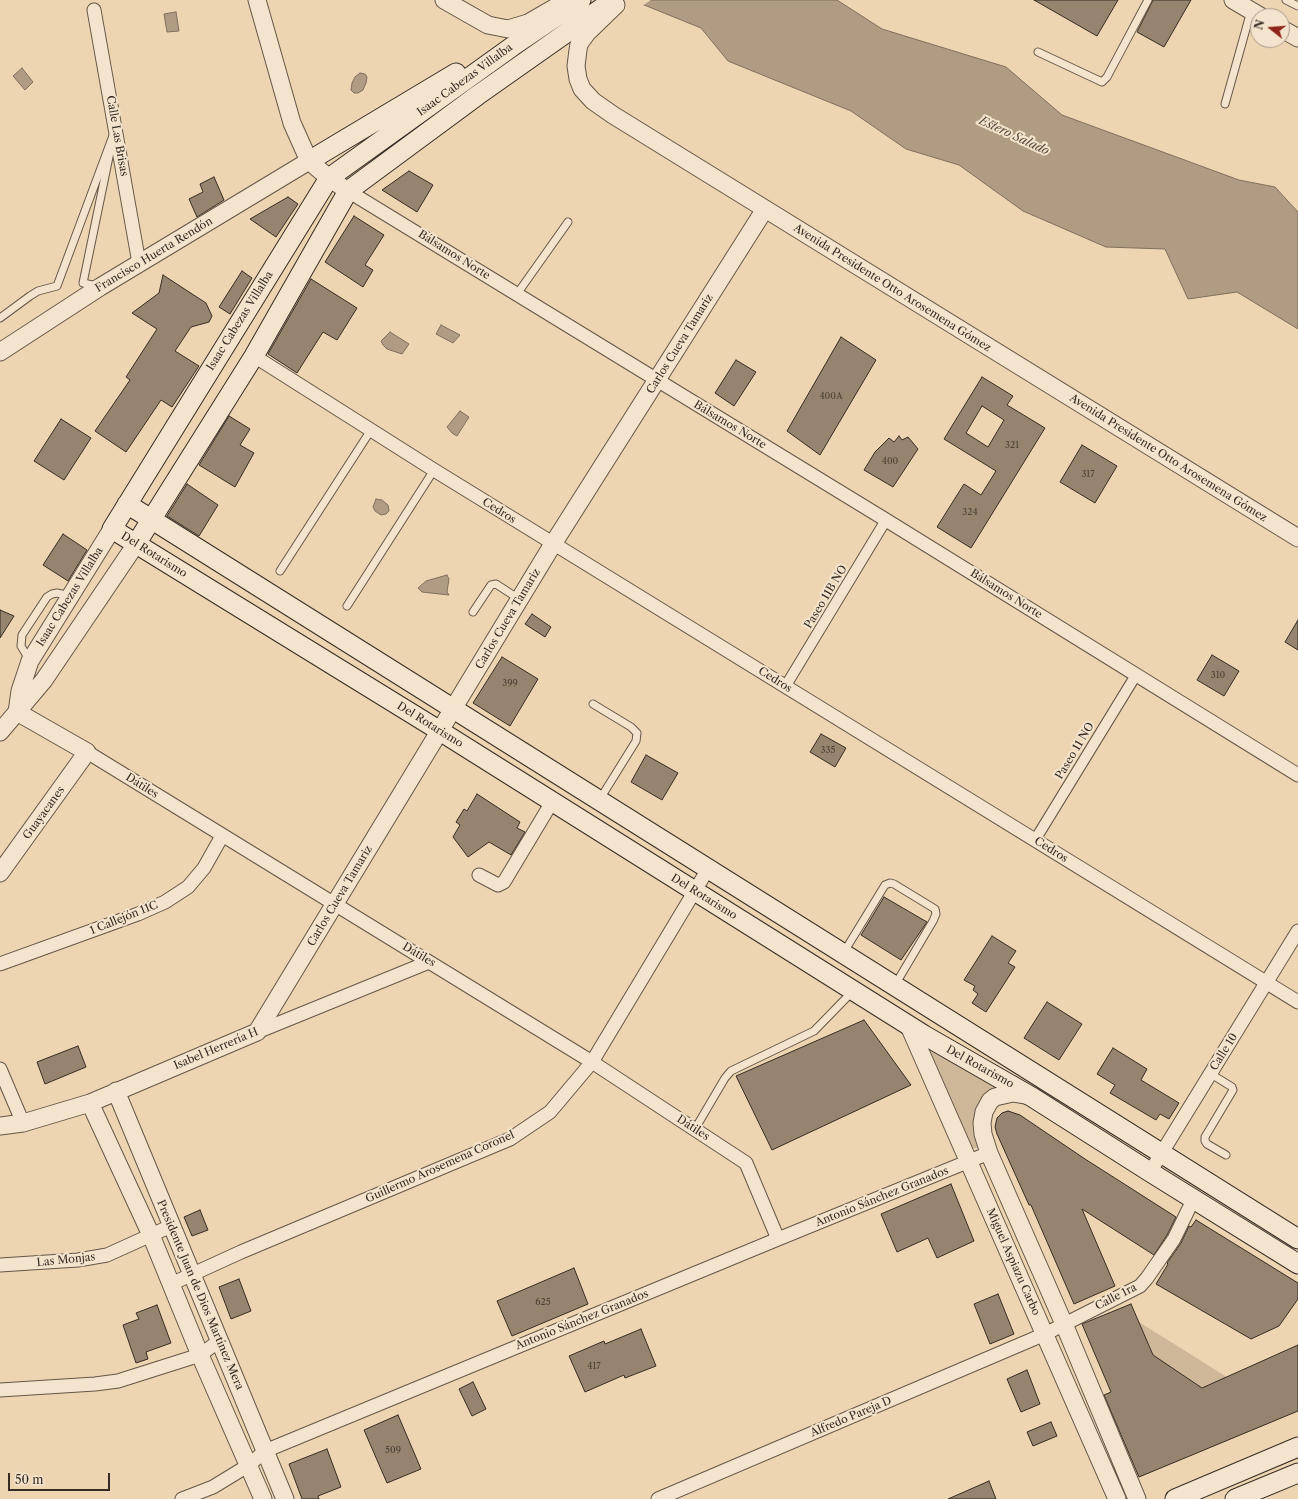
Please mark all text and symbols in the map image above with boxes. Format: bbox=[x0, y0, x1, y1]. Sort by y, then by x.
north arrow bbox=[1250, 8, 1290, 48]
text: N bbox=[1251, 18, 1268, 31]
street label: Isaac Cabezas Villalba bbox=[415, 41, 515, 119]
street label: Calle Las Brisas bbox=[103, 95, 131, 177]
water label: Estero Salado bbox=[977, 114, 1051, 158]
street label: Francisco Huerta Rendón bbox=[93, 215, 215, 295]
street label: Avenida Presidente Otto Arosemena Gómez bbox=[791, 221, 993, 355]
street label: Bálsamos Norte bbox=[416, 228, 492, 282]
street label: Isaac Cabezas Villalba bbox=[204, 269, 276, 373]
street label: Carlos Cueva Tamariz bbox=[644, 292, 716, 396]
house number: 400A bbox=[819, 391, 843, 401]
street label: Avenida Presidente Otto Arosemena Gómez bbox=[1067, 391, 1269, 525]
street label: Bálsamos Norte bbox=[691, 398, 769, 452]
house number: 321 bbox=[1005, 440, 1019, 450]
house number: 400 bbox=[882, 456, 898, 466]
house number: 317 bbox=[1081, 469, 1095, 479]
street label: Cedros bbox=[480, 496, 518, 526]
house number: 324 bbox=[962, 507, 978, 517]
street label: Del Rotarismo bbox=[119, 529, 189, 581]
street label: Isaac Cabezas Villalba bbox=[34, 545, 106, 649]
street label: Paseo 11B NO bbox=[802, 563, 850, 631]
street label: Carlos Cueva Tamariz bbox=[473, 566, 543, 672]
street label: Bálsamos Norte bbox=[968, 567, 1044, 621]
street label: Cedros bbox=[756, 665, 794, 695]
house number: 310 bbox=[1211, 670, 1225, 680]
house number: 399 bbox=[502, 678, 518, 688]
street label: Del Rotarismo bbox=[395, 699, 465, 751]
street label: Paseo 11 NO bbox=[1053, 720, 1097, 782]
house number: 335 bbox=[821, 745, 835, 755]
street label: Dátiles bbox=[123, 771, 161, 801]
street label: Guayacanes bbox=[20, 784, 68, 842]
street label: Cedros bbox=[1032, 835, 1070, 865]
street label: Carlos Cueva Tamariz bbox=[305, 843, 375, 949]
street label: Del Rotarismo bbox=[669, 871, 739, 923]
street label: 1 Callejón 11C bbox=[88, 898, 160, 938]
street label: Dátiles bbox=[400, 940, 438, 970]
street label: Isabel Herrería H bbox=[172, 1025, 260, 1073]
street label: Calle 10 bbox=[1207, 1031, 1241, 1073]
street label: Del Rotarismo bbox=[944, 1043, 1016, 1091]
street label: Dátiles bbox=[674, 1113, 712, 1143]
street label: Guillermo Arosemena Coronel bbox=[364, 1128, 516, 1206]
street label: Antonio Sánchez Granados bbox=[814, 1164, 950, 1230]
street label: Presidente Juan de Dios Martínez Mera bbox=[154, 1198, 246, 1392]
street label: Miguel Aspiazu Carbo bbox=[983, 1206, 1043, 1318]
street label: Las Monjas bbox=[36, 1250, 96, 1270]
street label: Calle 1ra bbox=[1093, 1281, 1139, 1313]
street label: Antonio Sánchez Granados bbox=[514, 1287, 650, 1353]
house number: 625 bbox=[535, 1297, 551, 1307]
house number: 417 bbox=[587, 1361, 601, 1371]
street label: Alfredo Pareja D bbox=[809, 1394, 893, 1440]
house number: 509 bbox=[385, 1445, 401, 1455]
scale bar bbox=[10, 1465, 112, 1491]
text: 50 m bbox=[15, 1472, 44, 1487]

